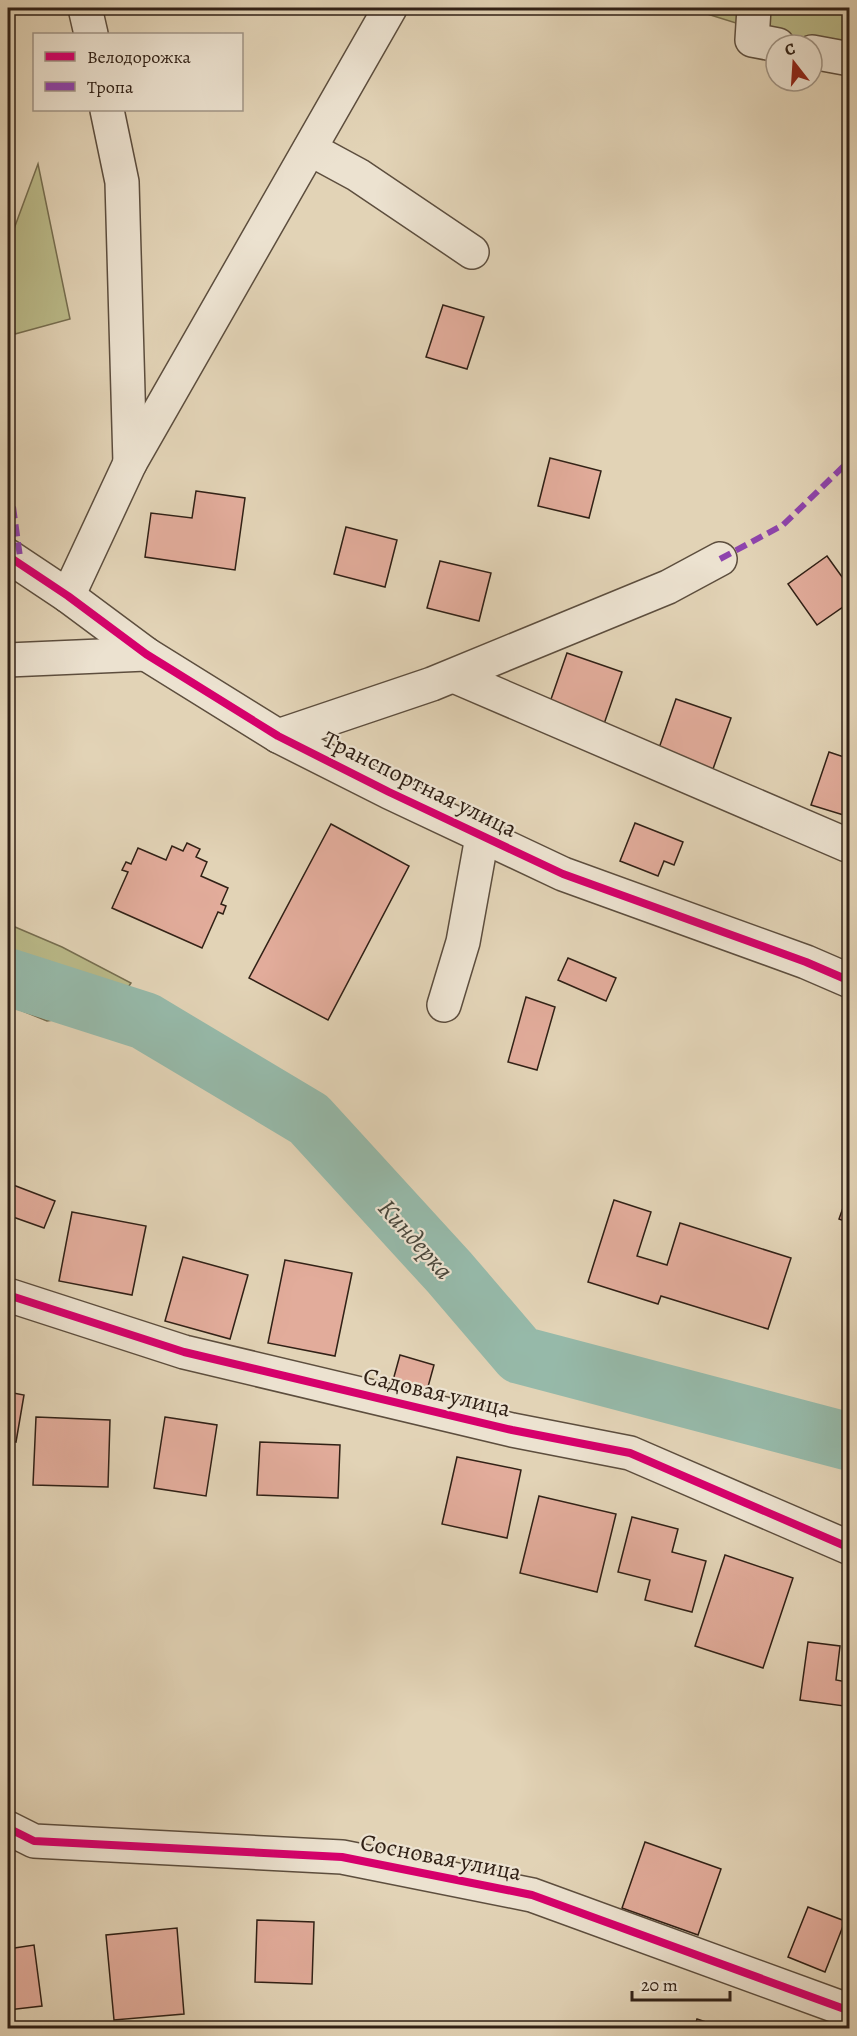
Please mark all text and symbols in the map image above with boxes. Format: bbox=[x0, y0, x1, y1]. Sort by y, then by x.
legend bbox=[33, 33, 243, 111]
north arrow bbox=[764, 33, 824, 93]
text: С bbox=[782, 38, 798, 62]
text: Велодорожка bbox=[87, 45, 192, 69]
text: Тропа bbox=[87, 75, 134, 99]
street label: Транспортная улица bbox=[318, 723, 522, 845]
water label: Киндерка bbox=[370, 1191, 461, 1287]
street label: Садовая улица bbox=[360, 1360, 514, 1424]
street label: Сосновая улица bbox=[358, 1826, 524, 1888]
scale bar bbox=[632, 1964, 730, 2002]
text: 20 m bbox=[641, 1973, 678, 1997]

